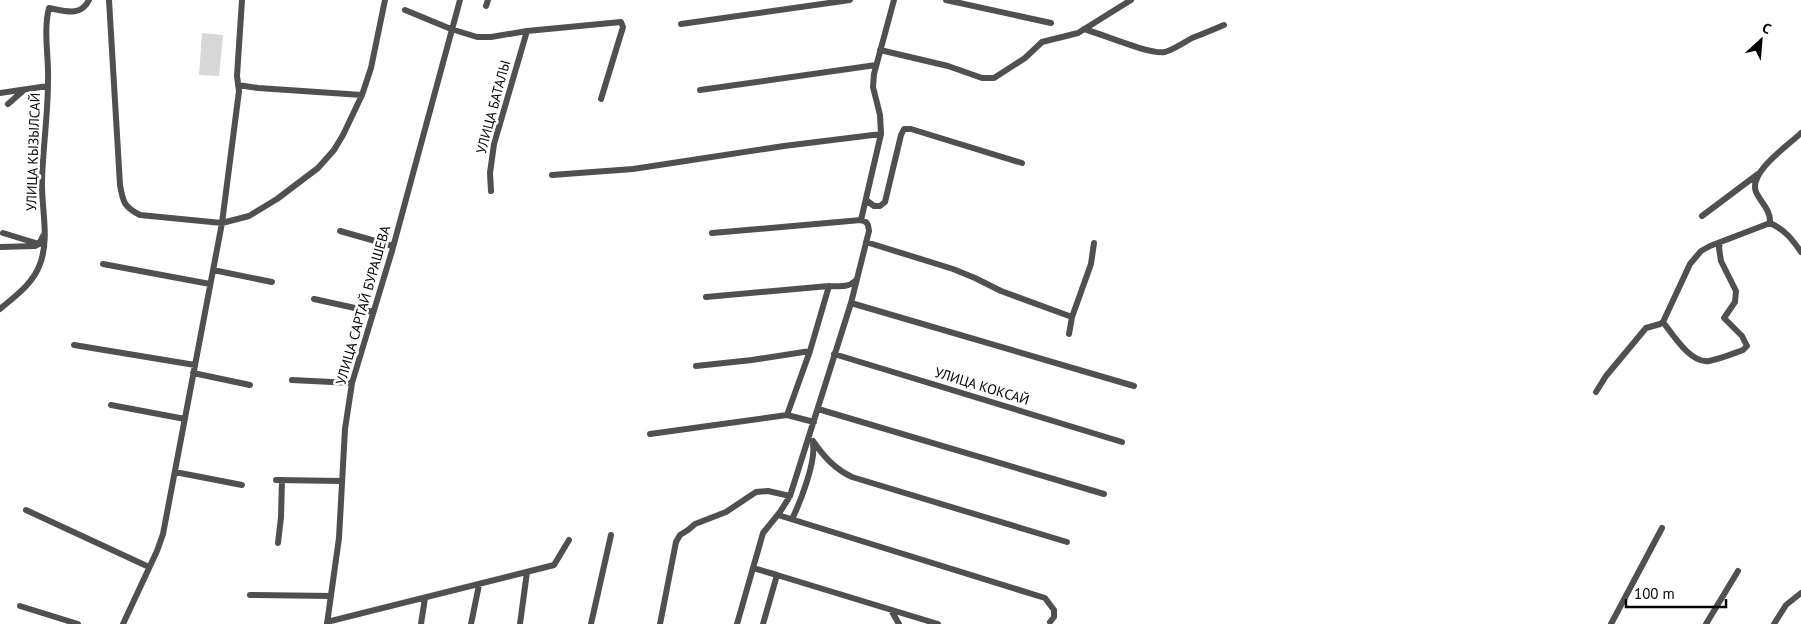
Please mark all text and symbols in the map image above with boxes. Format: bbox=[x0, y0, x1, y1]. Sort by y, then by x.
north arrow bbox=[1736, 15, 1786, 65]
text: С bbox=[1759, 19, 1774, 38]
street label: УЛИЦА БАТАЛЫ bbox=[472, 58, 514, 156]
street label: УЛИЦА КЫЗЫЛСАЙ bbox=[22, 93, 44, 211]
street label: УЛИЦА САРТАЙ БУРАШЕВА bbox=[332, 222, 395, 387]
street label: УЛИЦА КОКСАЙ bbox=[933, 363, 1031, 409]
scale bar bbox=[1626, 576, 1726, 608]
text: 100 m bbox=[1634, 584, 1675, 603]

